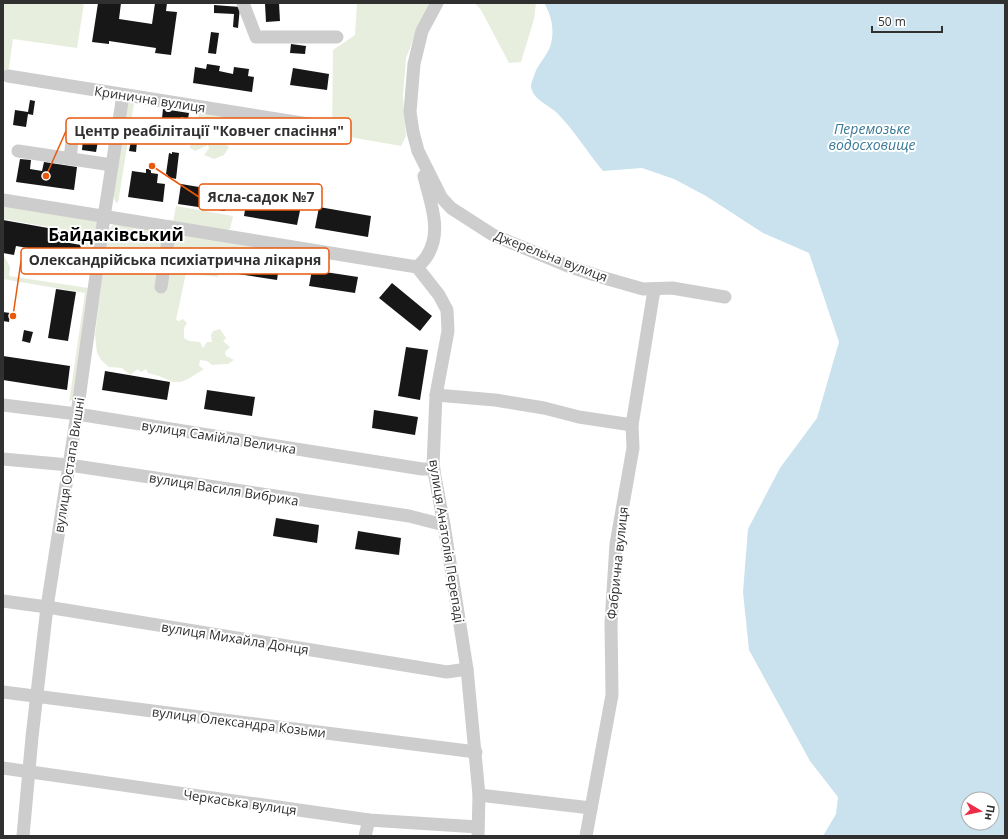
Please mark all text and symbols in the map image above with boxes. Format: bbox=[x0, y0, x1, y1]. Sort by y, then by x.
scale bar bbox=[872, 8, 942, 34]
text: 50 m bbox=[878, 13, 906, 30]
street label: Кринична вулиця bbox=[93, 81, 207, 117]
callout: Центр реабілітації "Ковчег спасіння" bbox=[66, 118, 351, 144]
water label: Перемозьке водосховище bbox=[828, 119, 916, 154]
text: Центр реабілітації "Ковчег спасіння" bbox=[74, 121, 344, 140]
callout: Ясла-садок №7 bbox=[199, 184, 322, 210]
text: Ясла-садок №7 bbox=[207, 187, 314, 206]
district label: Байдаківський bbox=[48, 223, 184, 246]
street label: Джерельна вулиця bbox=[492, 226, 610, 286]
callout: Олександрійська психіатрична лікарня bbox=[21, 248, 329, 274]
text: Олександрійська психіатрична лікарня bbox=[29, 250, 321, 269]
street label: вулиця Остапа Вишні bbox=[49, 396, 89, 534]
street label: вулиця Самійла Величка bbox=[140, 416, 298, 458]
street label: вулиця Анатолія Перепаді bbox=[425, 458, 469, 624]
street label: вулиця Василя Вибрика bbox=[148, 468, 300, 510]
street label: Фабрична вулиця bbox=[602, 506, 632, 620]
street label: вулиця Михайла Донця bbox=[160, 617, 310, 659]
street label: вулиця Олександра Козьми bbox=[151, 702, 327, 742]
street label: Черкаська вулиця bbox=[182, 785, 298, 819]
north arrow bbox=[960, 791, 1000, 831]
text: Пн bbox=[982, 804, 999, 821]

